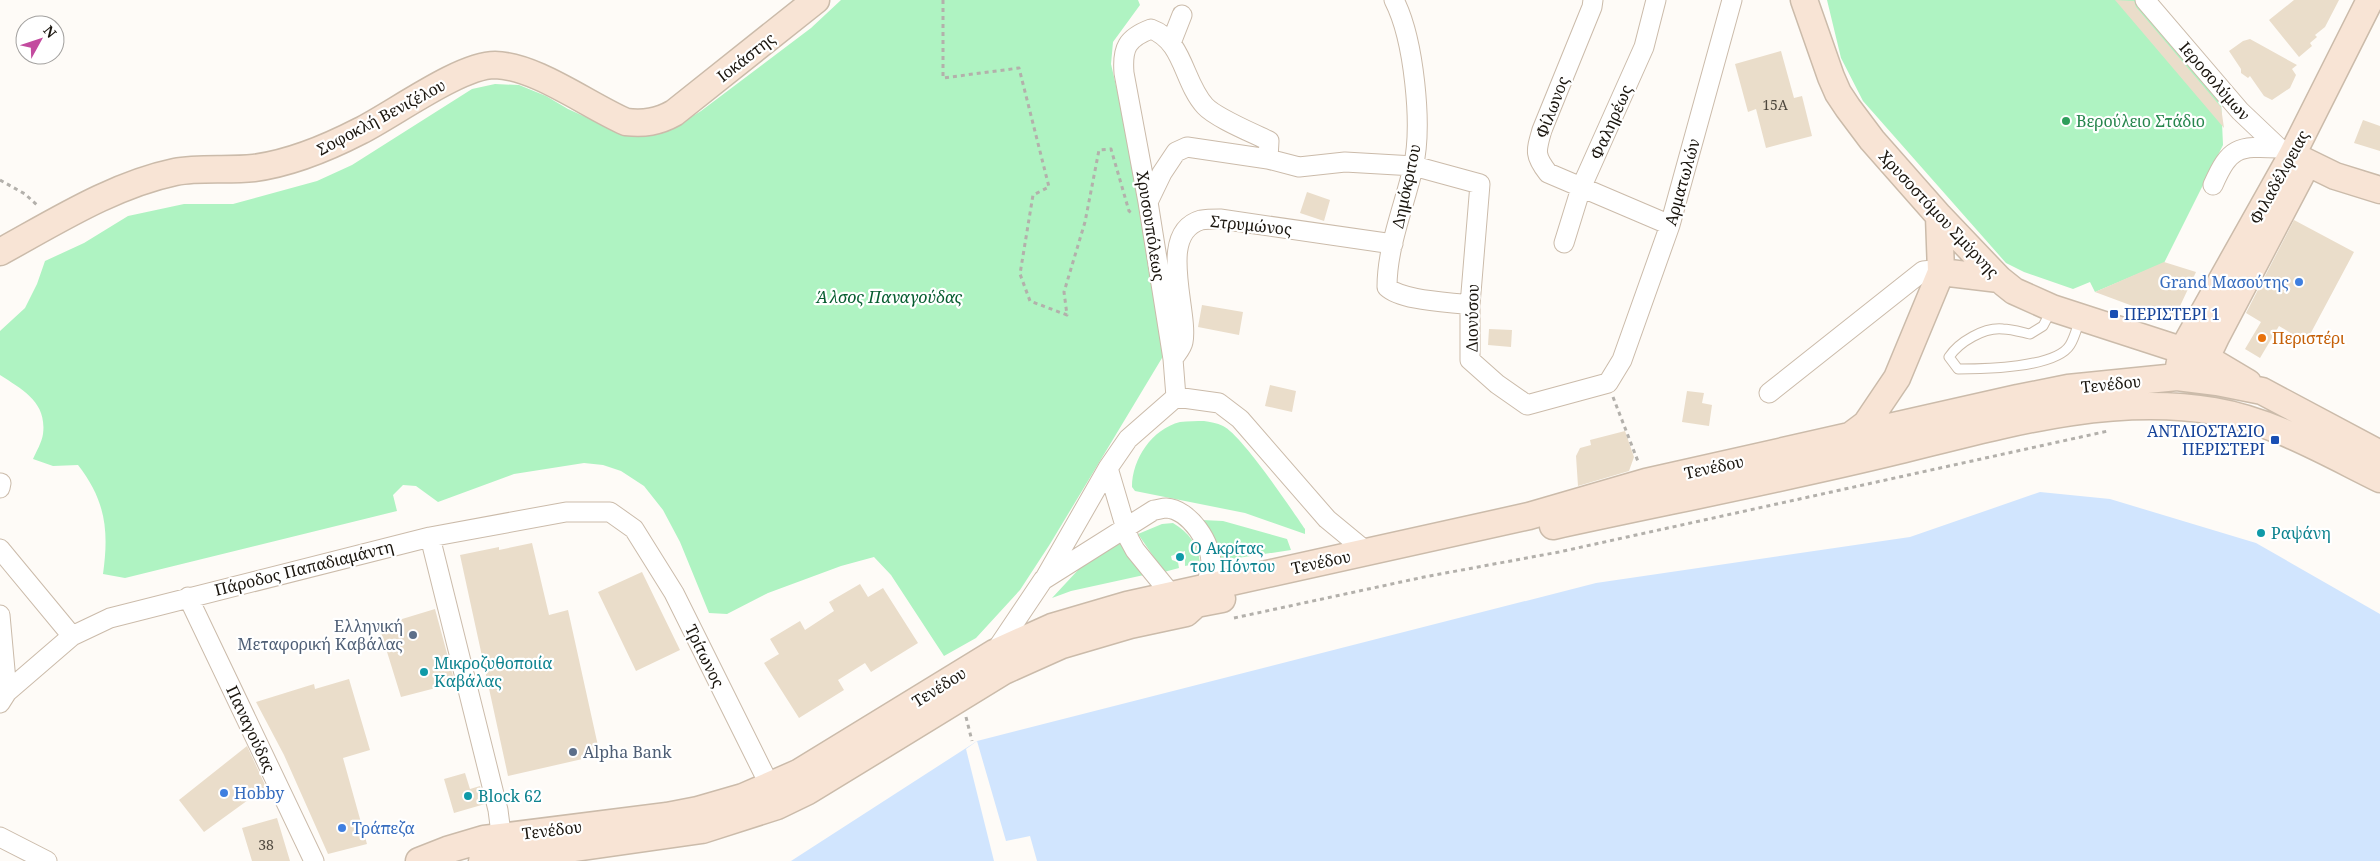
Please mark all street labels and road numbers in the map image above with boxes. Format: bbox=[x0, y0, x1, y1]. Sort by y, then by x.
street label: Ιοκάστης bbox=[712, 27, 780, 87]
street label: Ιεροσολύμων bbox=[2175, 37, 2255, 125]
street label: Φίλωνος bbox=[1530, 73, 1574, 141]
street label: Σοφοκλή Βενιζέλου bbox=[313, 74, 449, 160]
street label: Φαληρέως bbox=[1585, 81, 1637, 163]
street label: Φιλαδέλφειας bbox=[2244, 126, 2314, 228]
street label: Αρματωλών bbox=[1659, 136, 1705, 228]
street label: Δημόκριτου bbox=[1386, 142, 1426, 230]
street label: Χρυσοστόμου Σμύρνης bbox=[1874, 145, 2004, 283]
street label: Χρυσουπόλεως bbox=[1131, 169, 1171, 283]
street label: Στρυμώνος bbox=[1209, 210, 1293, 240]
street label: Διονύσου bbox=[1460, 284, 1484, 352]
street label: Τενέδου bbox=[2080, 370, 2142, 398]
street label: Τενέδου bbox=[1682, 450, 1746, 484]
street label: Πάροδος Παπαδιαμάντη bbox=[212, 535, 396, 601]
street label: Τενέδου bbox=[1289, 545, 1353, 579]
street label: Τρίτωνος bbox=[680, 621, 730, 691]
street label: Τενέδου bbox=[908, 662, 970, 712]
street label: Παναγούδας bbox=[221, 682, 281, 776]
street label: Τενέδου bbox=[521, 815, 583, 845]

